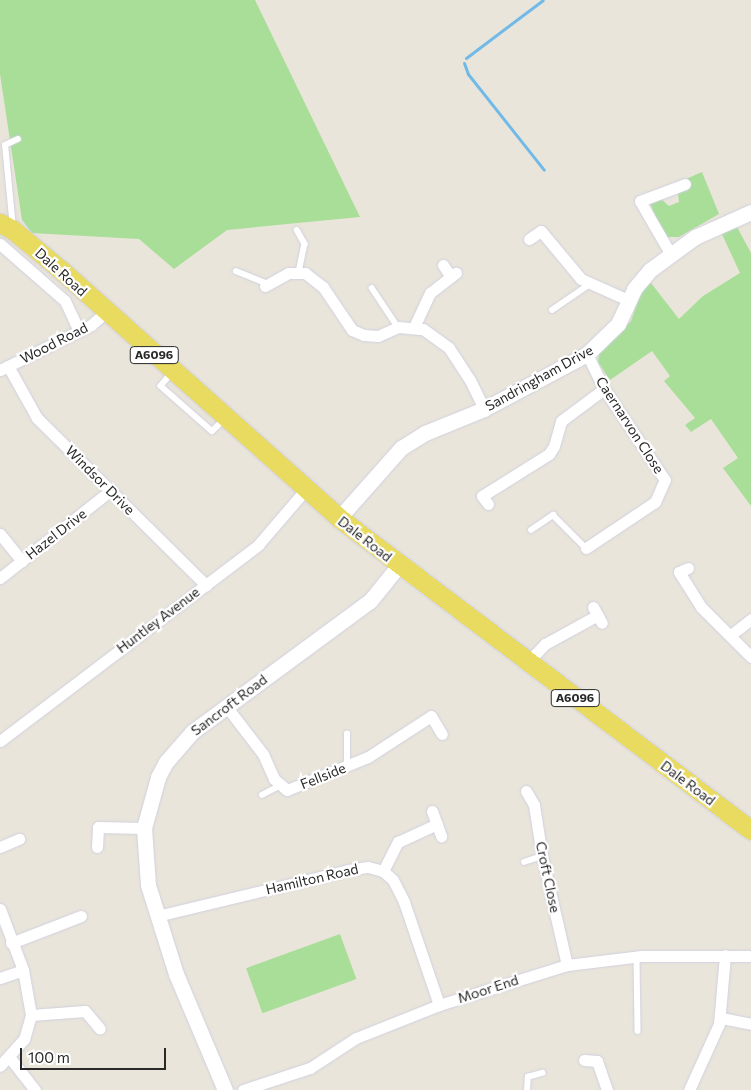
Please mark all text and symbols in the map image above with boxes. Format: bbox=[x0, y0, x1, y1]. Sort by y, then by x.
street label: Dale Road bbox=[32, 244, 90, 300]
street label: Wood Road bbox=[17, 319, 91, 367]
street label: Sandringham Drive bbox=[482, 341, 596, 415]
road number: A6096 bbox=[129, 346, 179, 364]
street label: Caernarvon Close bbox=[592, 373, 668, 477]
street label: Windsor Drive bbox=[62, 442, 138, 518]
street label: Hazel Drive bbox=[22, 505, 90, 563]
street label: Dale Road bbox=[335, 513, 395, 565]
street label: Huntley Avenue bbox=[113, 583, 203, 657]
street label: Sancroft Road bbox=[188, 671, 270, 739]
road number: A6096 bbox=[550, 688, 600, 708]
street label: Dale Road bbox=[657, 757, 719, 809]
street label: Fellside bbox=[298, 759, 348, 793]
street label: Croft Close bbox=[532, 840, 564, 914]
street label: Hamilton Road bbox=[264, 860, 360, 898]
street label: Moor End bbox=[456, 971, 520, 1007]
scale bar bbox=[22, 1038, 169, 1070]
text: 100 m bbox=[28, 1048, 70, 1066]

